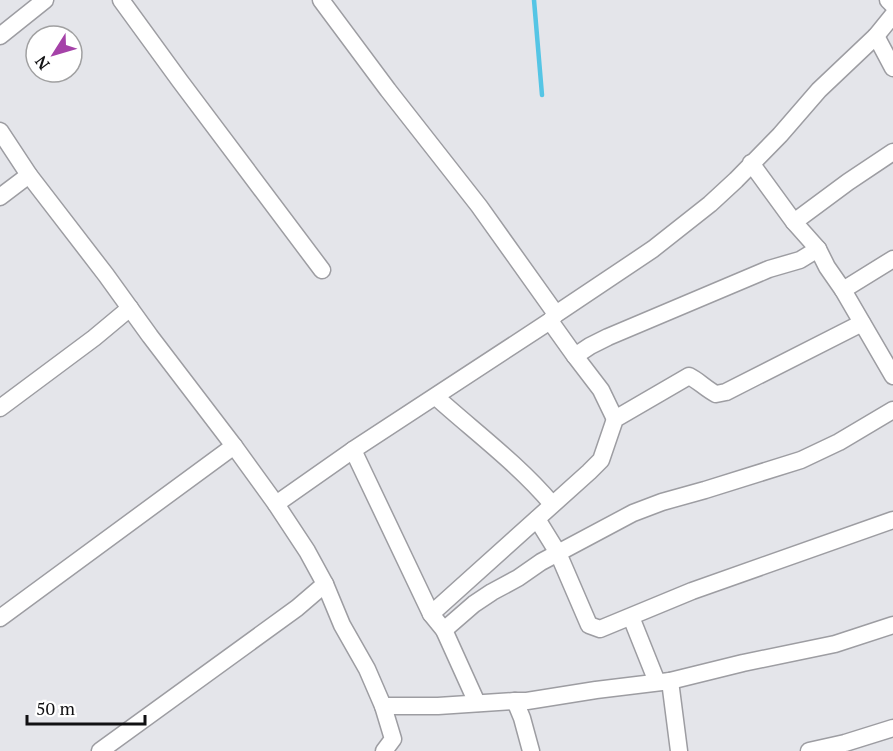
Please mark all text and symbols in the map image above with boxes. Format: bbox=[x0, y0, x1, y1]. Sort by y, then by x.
north arrow bbox=[24, 24, 84, 84]
text: N bbox=[30, 52, 54, 74]
scale bar bbox=[27, 688, 146, 726]
text: 50 m bbox=[36, 696, 76, 720]

